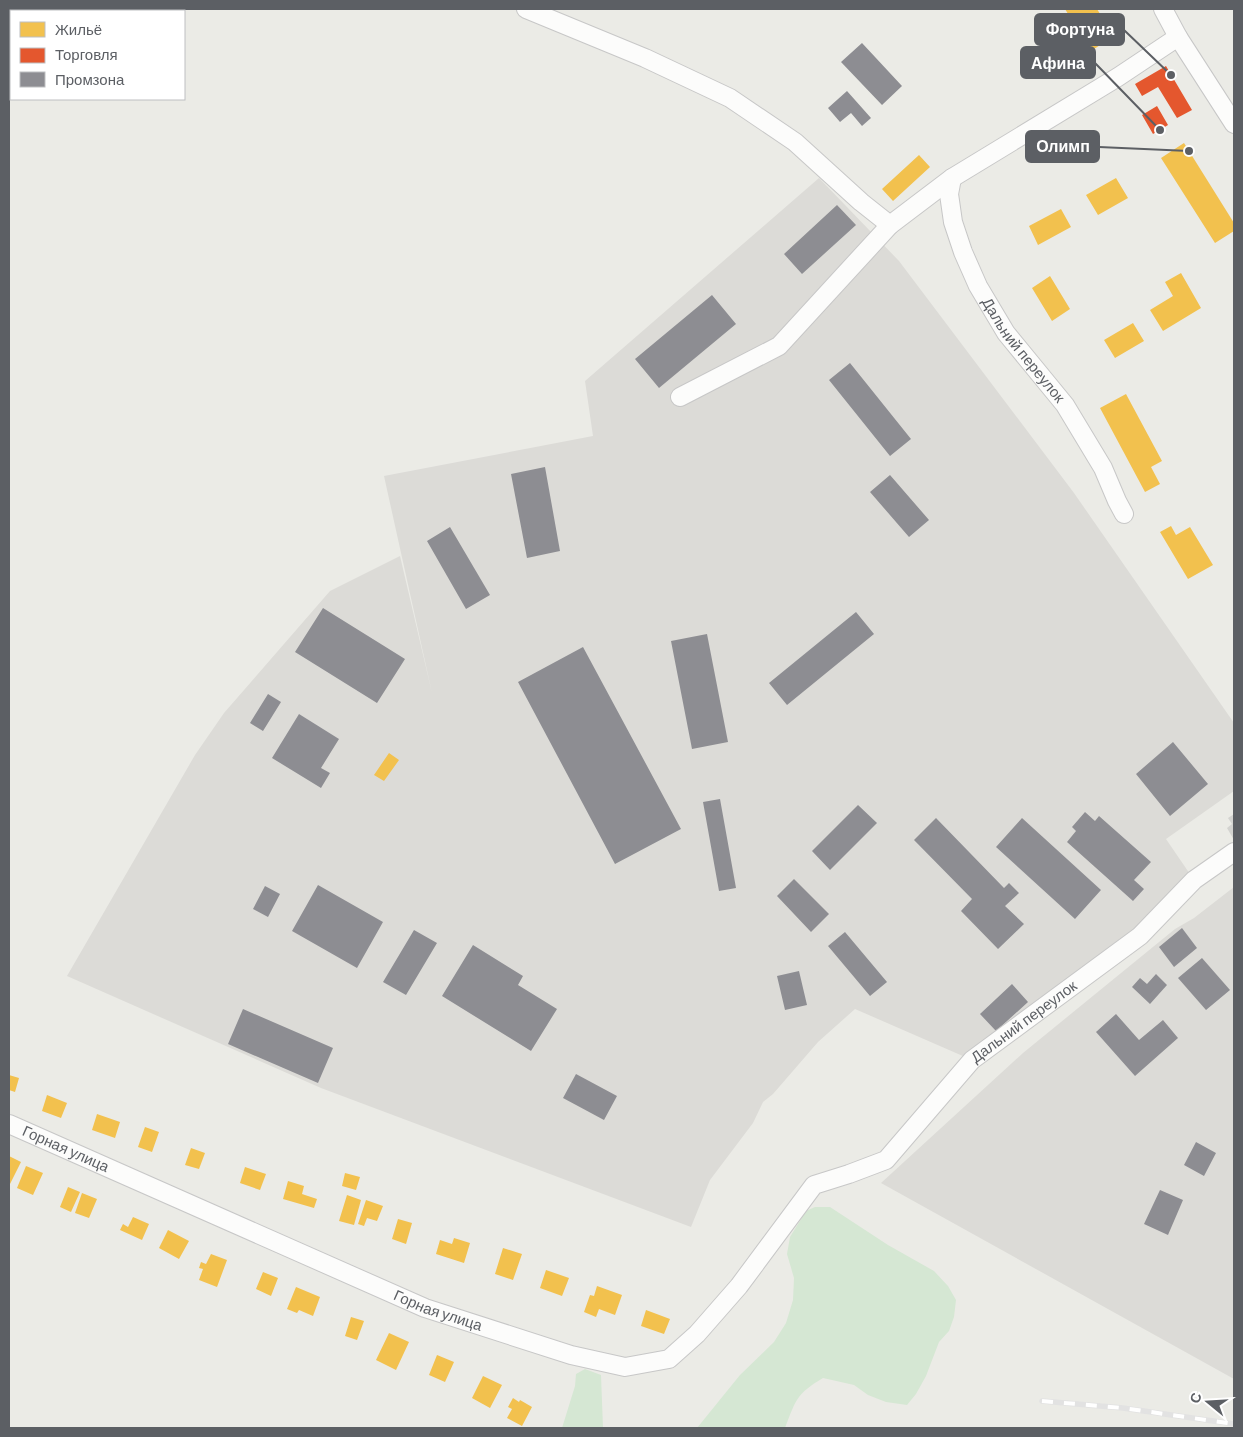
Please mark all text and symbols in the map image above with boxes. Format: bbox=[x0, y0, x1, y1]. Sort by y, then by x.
legend bbox=[10, 10, 185, 100]
callout: Фортуна bbox=[1035, 14, 1124, 45]
text: Фортуна bbox=[1046, 19, 1114, 38]
text: Жильё bbox=[55, 20, 102, 38]
text: Торговля bbox=[55, 45, 118, 63]
callout: Афина bbox=[1021, 47, 1095, 78]
text: Афина bbox=[1031, 53, 1085, 72]
text: Промзона bbox=[55, 70, 125, 88]
callout: Олимп bbox=[1026, 131, 1099, 162]
text: Олимп bbox=[1036, 136, 1090, 155]
street label: Дальний переулок bbox=[979, 294, 1070, 406]
street label: Дальний переулок bbox=[967, 976, 1080, 1066]
street label: Горная улица bbox=[20, 1121, 113, 1175]
street label: Горная улица bbox=[391, 1285, 485, 1334]
north arrow bbox=[1183, 1377, 1233, 1427]
text: С bbox=[1186, 1390, 1205, 1405]

